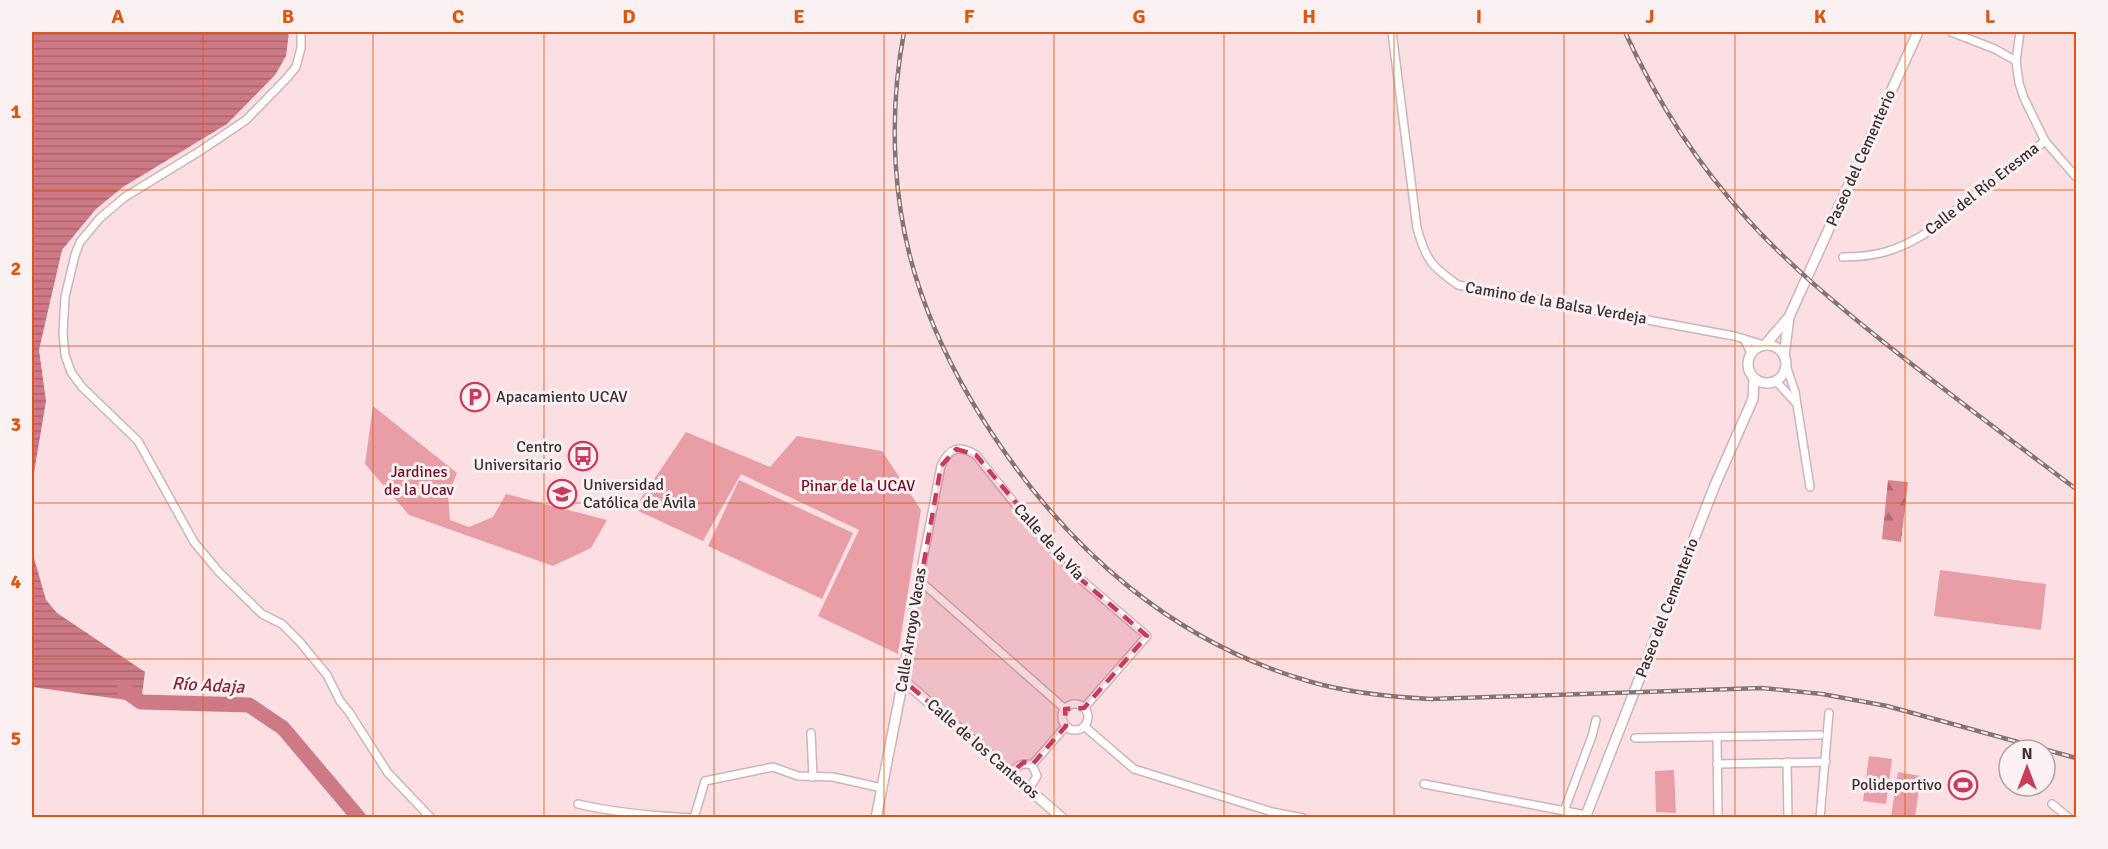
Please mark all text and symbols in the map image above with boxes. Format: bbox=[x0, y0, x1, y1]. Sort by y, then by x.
text: A bbox=[112, 4, 125, 29]
text: B bbox=[282, 4, 294, 29]
text: C bbox=[452, 4, 464, 29]
text: D bbox=[622, 4, 636, 29]
text: E bbox=[793, 4, 805, 29]
text: F bbox=[964, 4, 975, 29]
text: G bbox=[1132, 4, 1146, 29]
text: H bbox=[1302, 4, 1316, 29]
text: I bbox=[1476, 4, 1482, 29]
text: J bbox=[1645, 4, 1655, 29]
text: K bbox=[1814, 4, 1827, 29]
text: L bbox=[1985, 4, 1996, 29]
street label: Paseo del Cementerio bbox=[1822, 86, 1900, 230]
text: 1 bbox=[11, 99, 22, 124]
street label: Calle del Río Eresma bbox=[1921, 138, 2043, 240]
text: 2 bbox=[11, 256, 21, 281]
street label: Camino de la Balsa Verdeja bbox=[1464, 277, 1648, 329]
parking icon: Apacamiento UCAV bbox=[459, 381, 491, 413]
place label: Apacamiento UCAV bbox=[496, 387, 627, 407]
text: 3 bbox=[11, 412, 21, 437]
place label: Centro Universitario bbox=[474, 437, 562, 475]
bus stop icon: Centro Universitario bbox=[567, 440, 599, 472]
park label: Jardines de la Ucav bbox=[384, 462, 455, 500]
place label: Universidad Católica de Ávila bbox=[583, 475, 696, 513]
park label: Pinar de la UCAV bbox=[801, 476, 915, 496]
school or university icon: Universidad Católica de Ávila bbox=[546, 478, 578, 510]
street label: Calle de la Vía bbox=[1009, 500, 1089, 584]
street label: Paseo del Cementerio bbox=[1631, 535, 1703, 681]
street label: Calle Arroyo Vacas bbox=[891, 566, 931, 694]
text: 4 bbox=[11, 569, 22, 594]
water label: Río Adaja bbox=[171, 672, 246, 698]
street label: Calle de los Canteros bbox=[923, 695, 1043, 803]
text: 5 bbox=[11, 726, 21, 751]
north arrow bbox=[1997, 738, 2057, 798]
text: N bbox=[2021, 744, 2033, 764]
sports icon: Polideportivo bbox=[1947, 769, 1979, 801]
place label: Polideportivo bbox=[1851, 775, 1942, 795]

